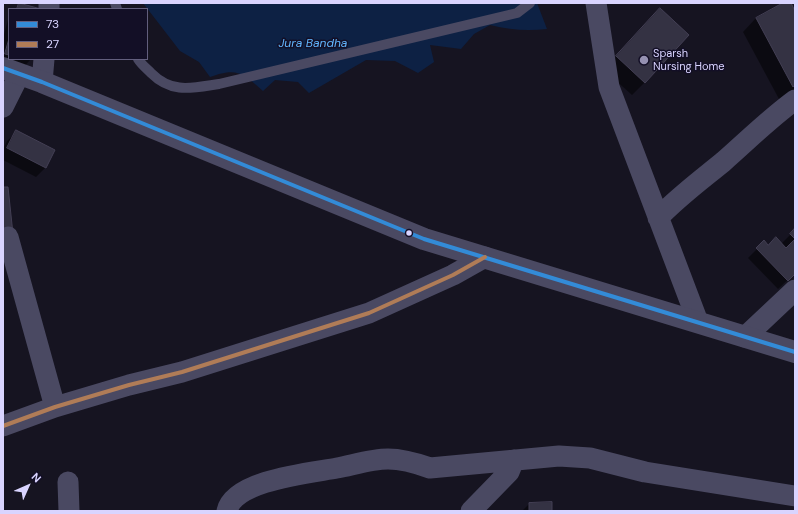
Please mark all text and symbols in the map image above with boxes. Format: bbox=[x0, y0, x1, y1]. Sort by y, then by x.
legend bbox=[8, 8, 148, 60]
text: 73 bbox=[46, 16, 59, 32]
text: 27 bbox=[46, 36, 59, 52]
water label: Jura Bandha bbox=[279, 37, 347, 51]
place label: Sparsh Nursing Home bbox=[653, 47, 725, 73]
marker: Sparsh Nursing Home bbox=[638, 54, 650, 66]
unlabelled marker bbox=[404, 228, 414, 238]
north arrow bbox=[8, 466, 48, 506]
text: N bbox=[29, 470, 44, 485]

